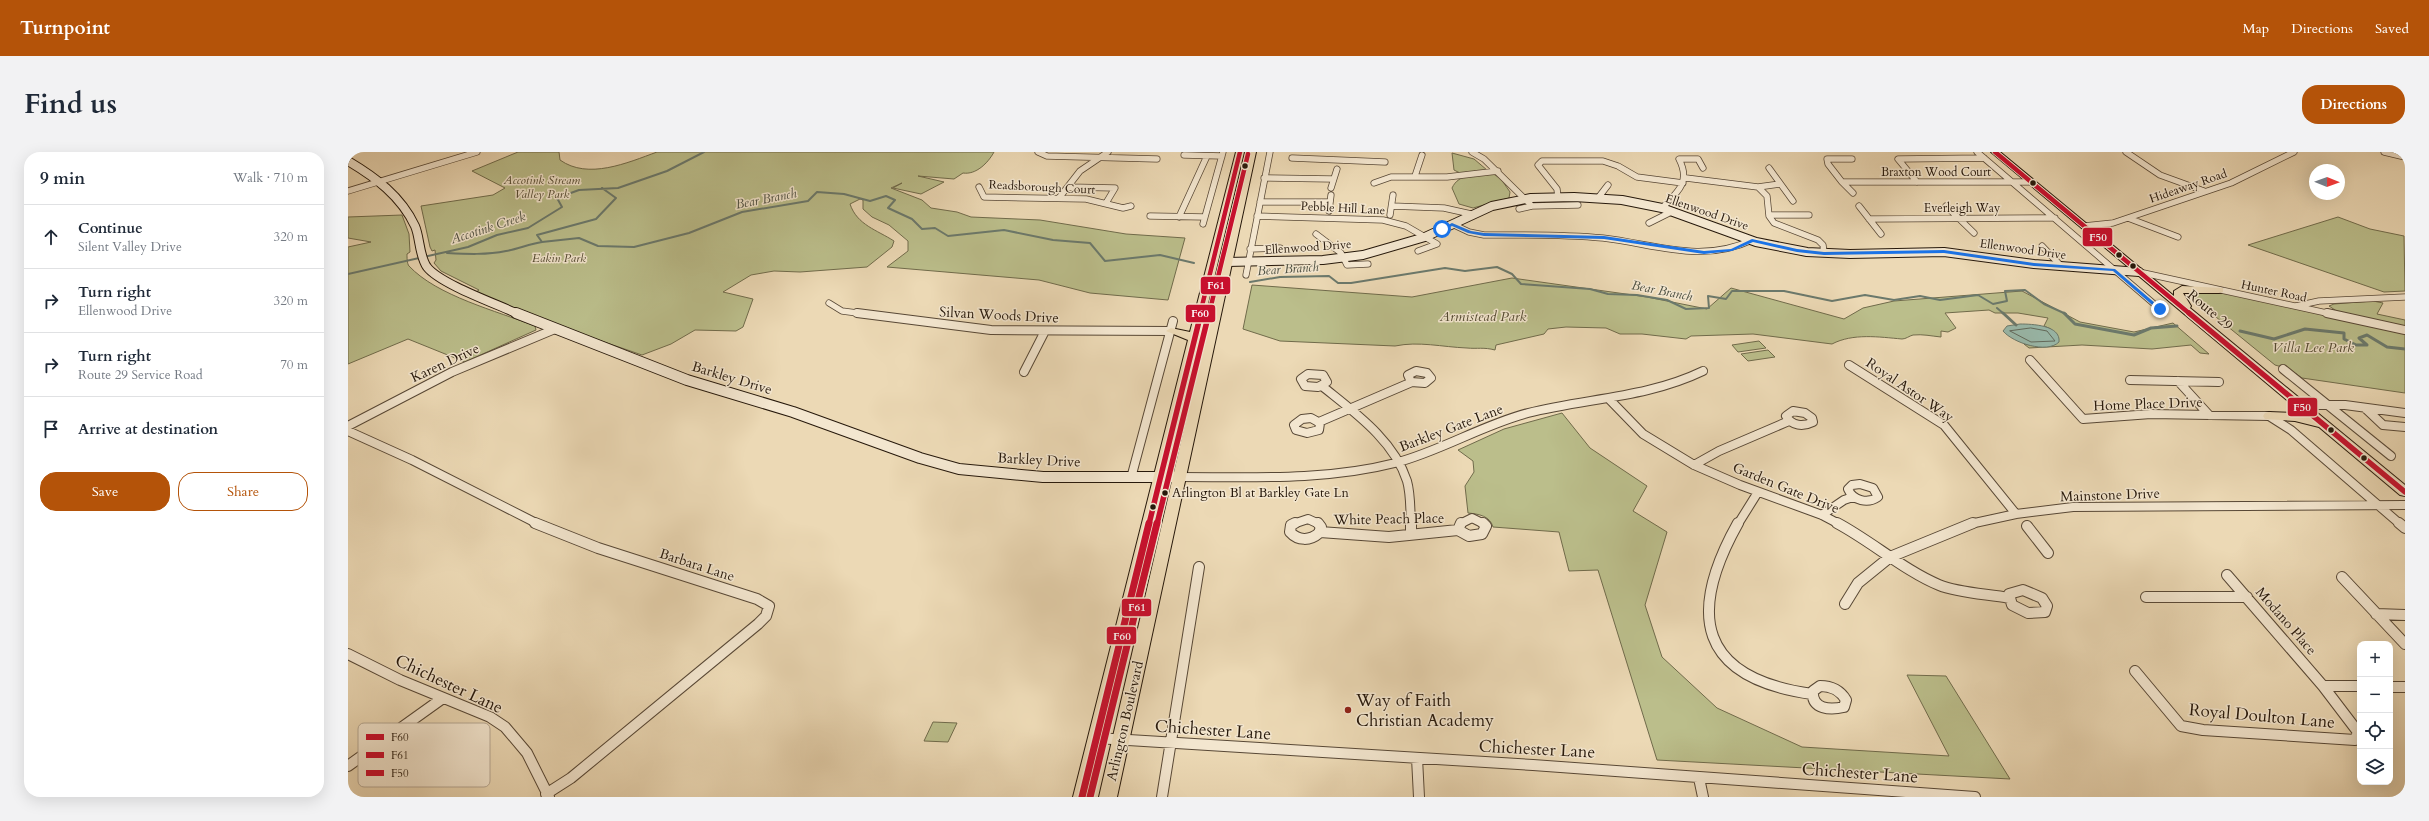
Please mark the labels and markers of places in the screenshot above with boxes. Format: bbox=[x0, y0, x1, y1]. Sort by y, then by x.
unlabelled marker bbox=[1240, 161, 1250, 171]
unlabelled marker bbox=[2028, 178, 2038, 188]
unlabelled marker bbox=[2114, 250, 2124, 260]
unlabelled marker bbox=[2128, 261, 2138, 271]
unlabelled marker bbox=[2326, 425, 2336, 435]
unlabelled marker bbox=[2359, 453, 2369, 463]
place label: Arlington Bl at Barkley Gate Ln bbox=[1172, 484, 1349, 502]
marker: Arlington Bl at Barkley Gate Ln bbox=[1160, 488, 1170, 498]
unlabelled marker bbox=[1148, 502, 1158, 512]
place label: Way of Faith Christian Academy bbox=[1355, 689, 1494, 732]
marker: Way of Faith Christian Academy bbox=[1343, 705, 1353, 715]

